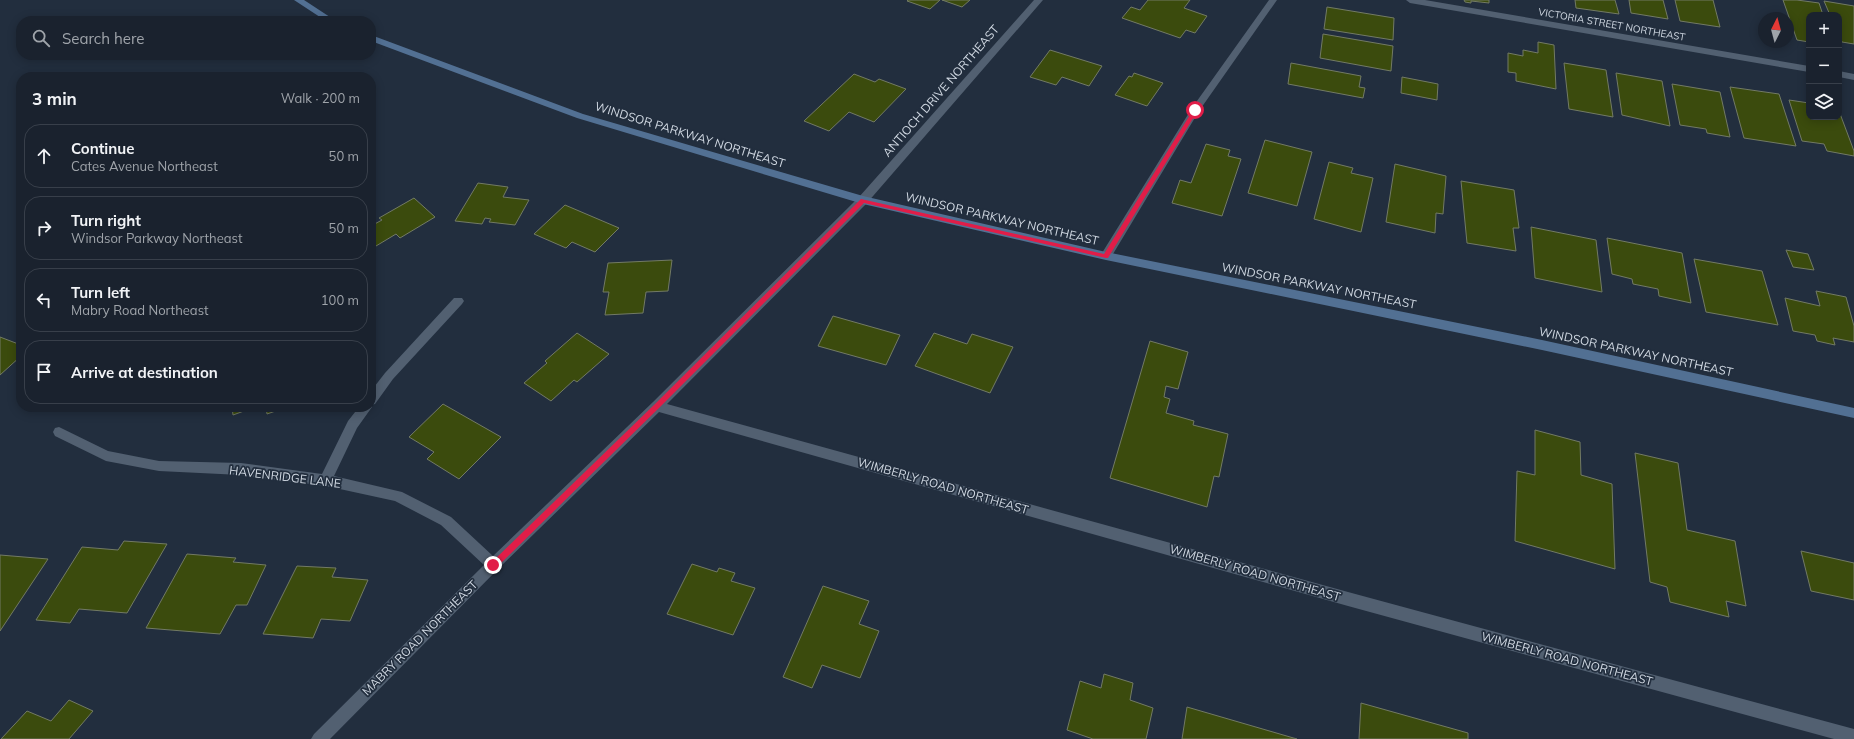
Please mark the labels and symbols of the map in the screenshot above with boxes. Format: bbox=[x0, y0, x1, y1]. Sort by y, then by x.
street label: VICTORIA STREET NORTHEAST bbox=[1537, 5, 1687, 44]
north arrow bbox=[1758, 12, 1794, 48]
street label: ANTIOCH DRIVE NORTHEAST bbox=[879, 21, 1002, 160]
street label: WINDSOR PARKWAY NORTHEAST bbox=[593, 98, 788, 171]
route start bbox=[1186, 101, 1204, 119]
street label: WINDSOR PARKWAY NORTHEAST bbox=[904, 189, 1101, 248]
street label: WINDSOR PARKWAY NORTHEAST bbox=[1220, 259, 1419, 312]
street label: WINDSOR PARKWAY NORTHEAST bbox=[1538, 324, 1735, 380]
street label: WIMBERLY ROAD NORTHEAST bbox=[856, 454, 1031, 517]
street label: HAVENRIDGE LANE bbox=[228, 462, 342, 491]
street label: WIMBERLY ROAD NORTHEAST bbox=[1168, 541, 1343, 604]
route end bbox=[484, 556, 502, 574]
street label: MABRY ROAD NORTHEAST bbox=[359, 576, 481, 698]
street label: WIMBERLY ROAD NORTHEAST bbox=[1480, 628, 1655, 689]

